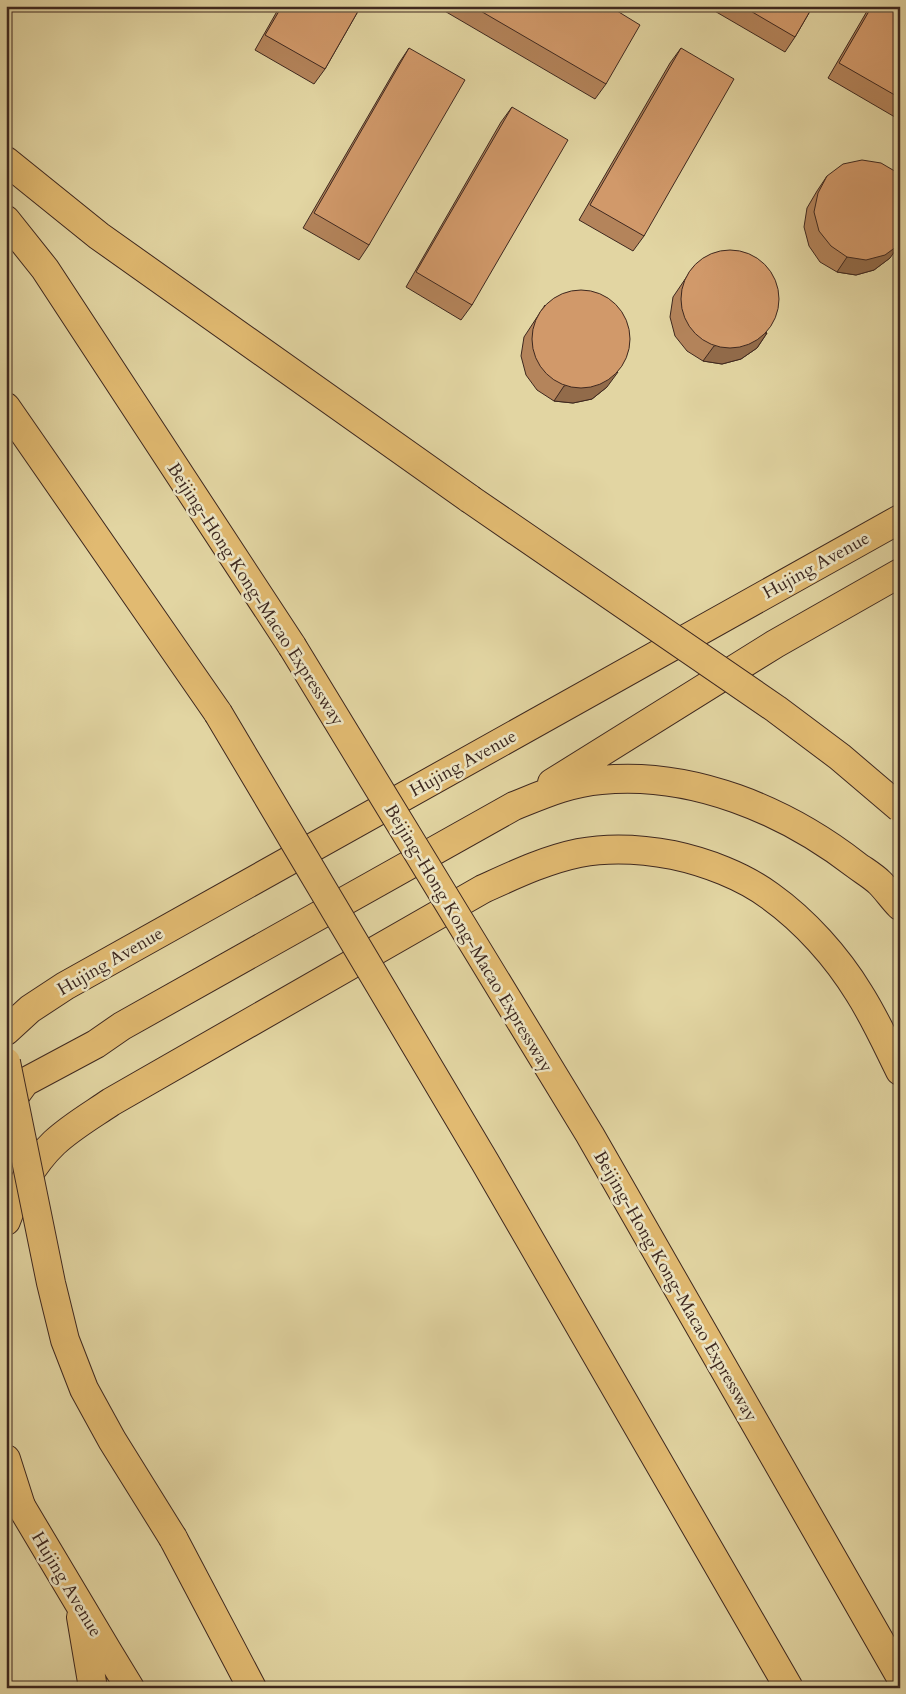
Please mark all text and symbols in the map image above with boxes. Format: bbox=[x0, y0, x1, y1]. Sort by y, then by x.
street label: Beijing-Hong Kong-Macao Expressway bbox=[161, 458, 350, 731]
street label: Hujing Avenue bbox=[758, 526, 874, 605]
street label: Hujing Avenue bbox=[405, 724, 521, 803]
street label: Beijing-Hong Kong-Macao Expressway bbox=[378, 799, 559, 1077]
street label: Hujing Avenue bbox=[53, 921, 168, 1002]
street label: Beijing-Hong Kong-Macao Expressway bbox=[588, 1146, 764, 1427]
street label: Hujing Avenue bbox=[25, 1527, 108, 1642]

